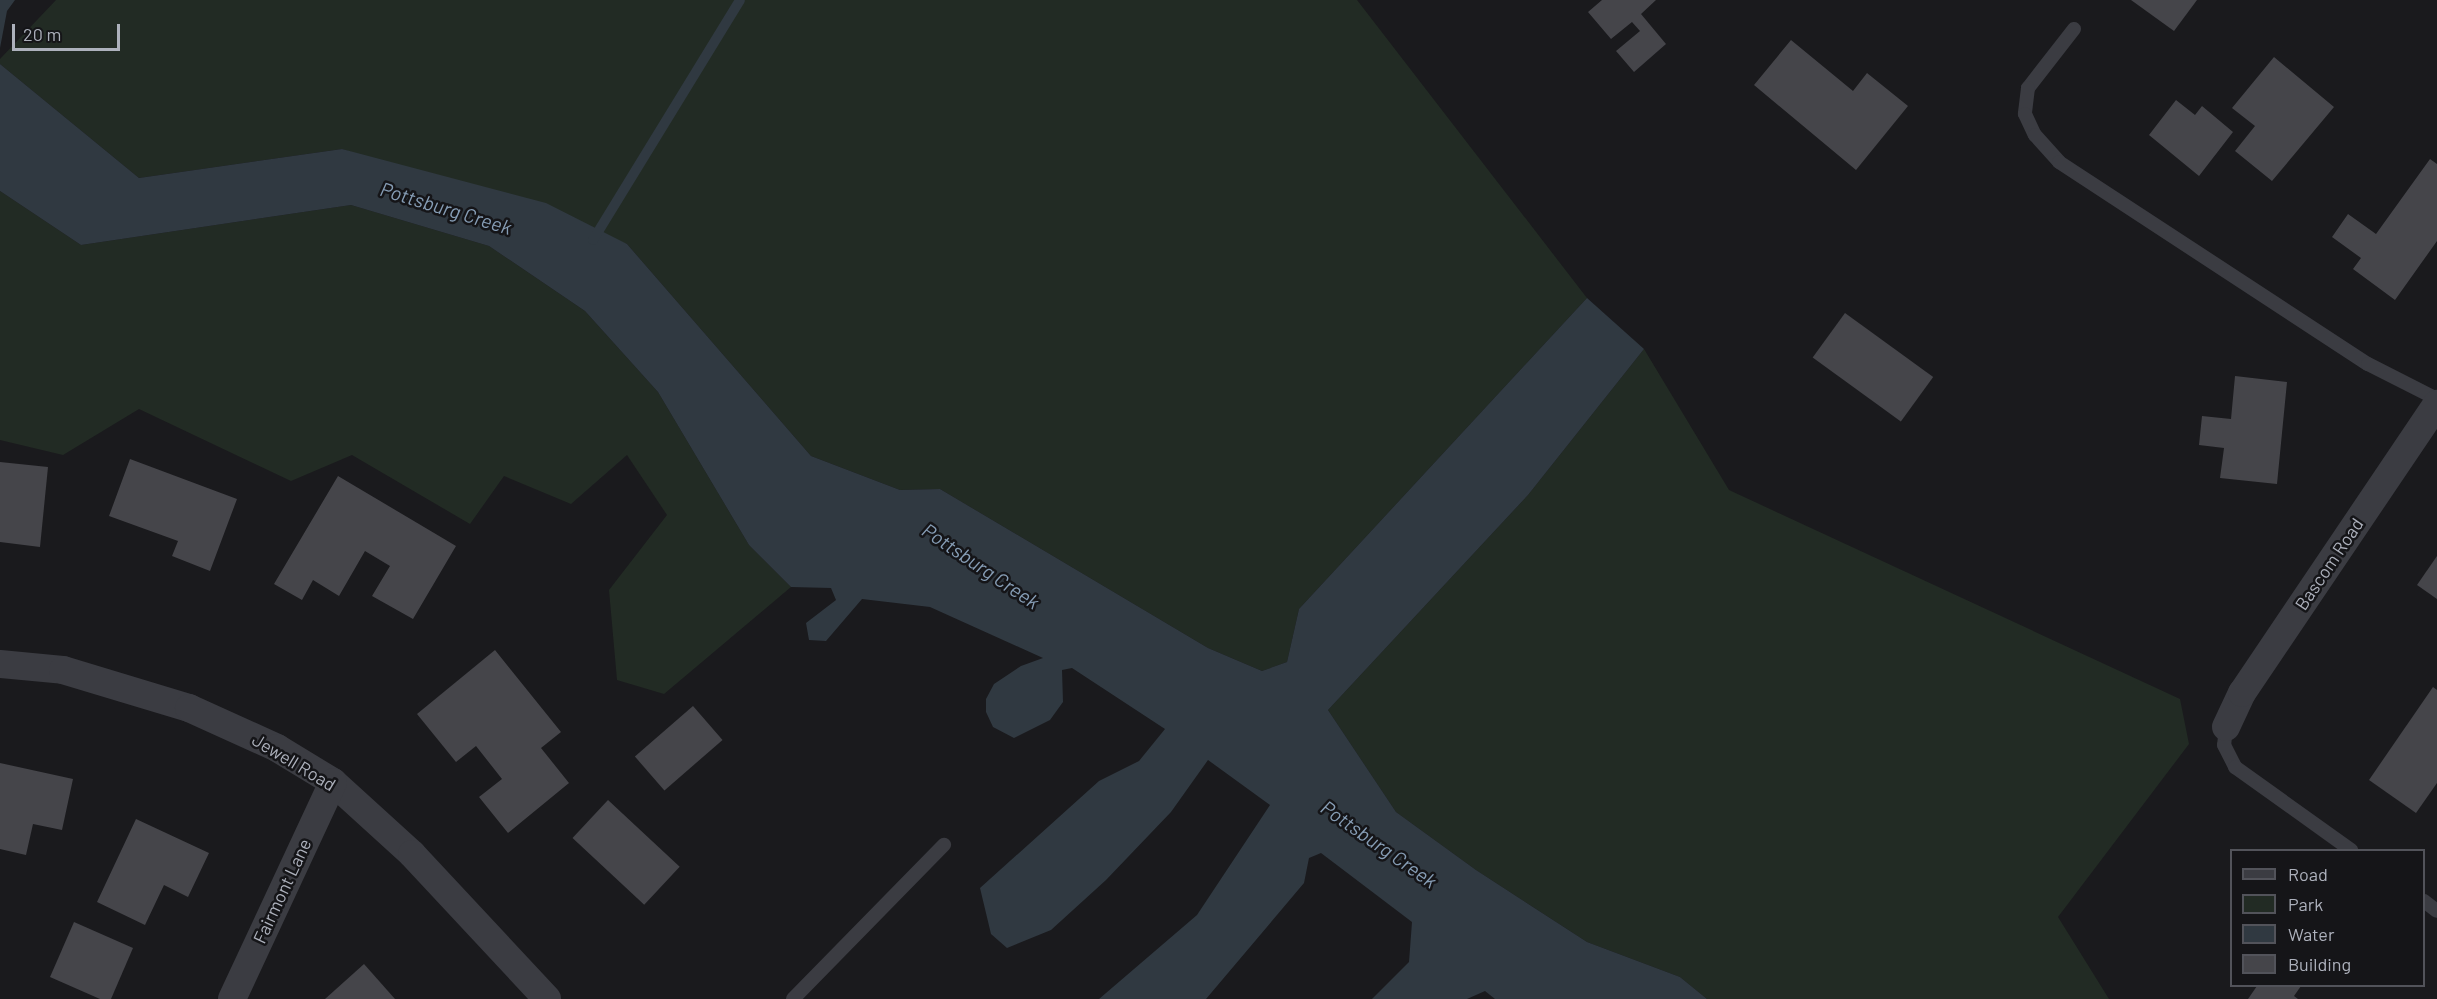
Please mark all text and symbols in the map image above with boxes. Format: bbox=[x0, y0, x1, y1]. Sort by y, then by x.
scale bar bbox=[15, 12, 123, 50]
text: 20 m bbox=[23, 23, 61, 45]
water label: Pottsburg Creek bbox=[377, 177, 515, 239]
street label: Bascom Road bbox=[2290, 514, 2368, 614]
water label: Pottsburg Creek bbox=[918, 518, 1044, 614]
street label: Jewell Road bbox=[248, 729, 340, 795]
water label: Pottsburg Creek bbox=[1316, 795, 1442, 893]
street label: Fairmont Lane bbox=[248, 835, 316, 947]
legend bbox=[2230, 849, 2425, 987]
text: Road bbox=[2288, 863, 2328, 885]
text: Park bbox=[2288, 893, 2323, 915]
text: Water bbox=[2288, 923, 2335, 945]
text: Building bbox=[2288, 953, 2351, 975]

